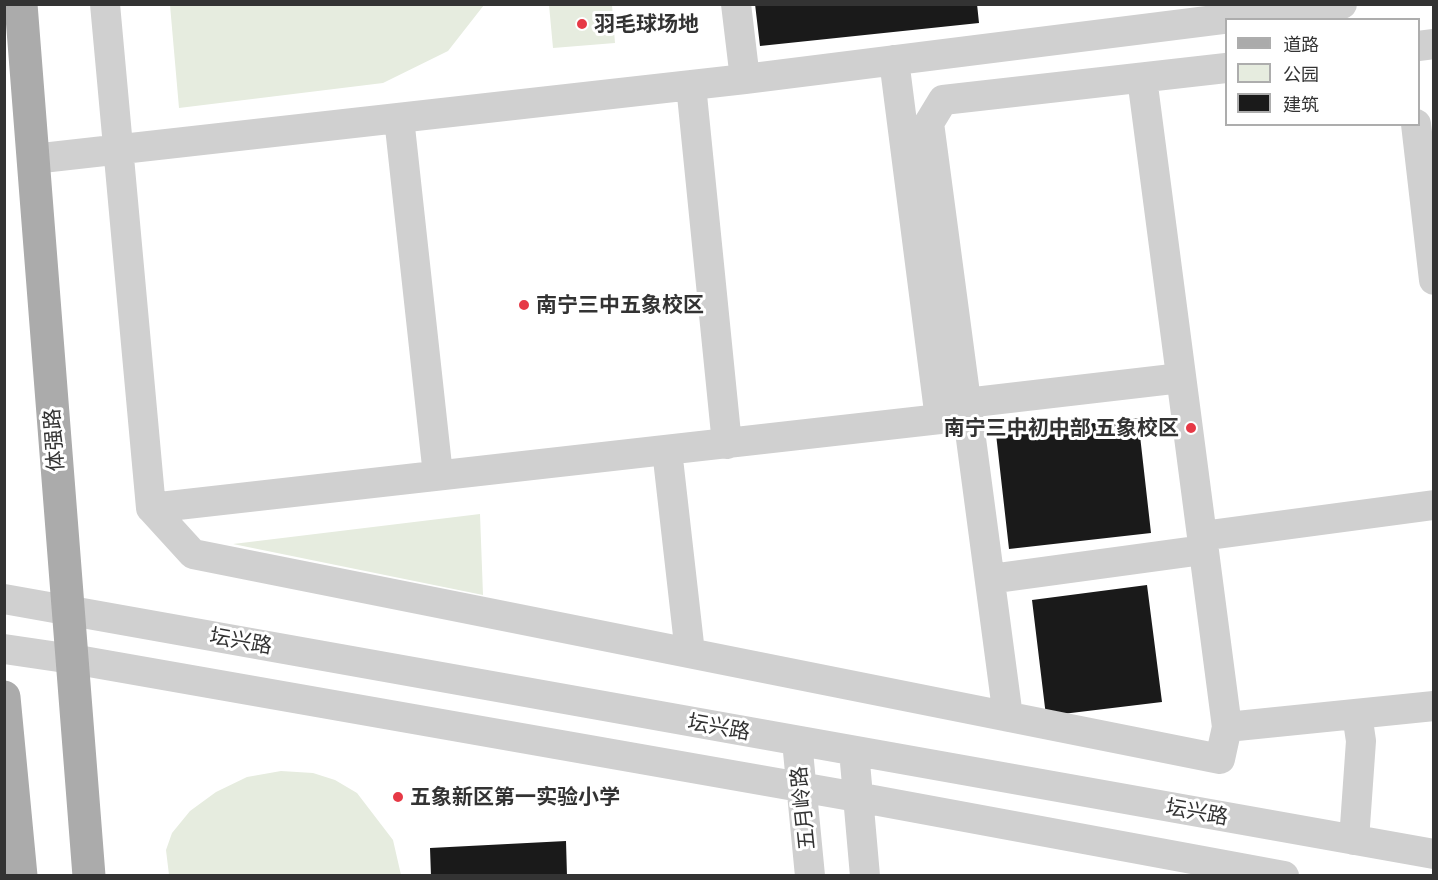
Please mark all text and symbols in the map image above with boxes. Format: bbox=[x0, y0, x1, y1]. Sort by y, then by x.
place label: 羽毛球场地 bbox=[594, 11, 699, 37]
marker: 羽毛球场地 bbox=[575, 17, 589, 31]
legend bbox=[1225, 18, 1420, 126]
text: 道路 bbox=[1283, 33, 1319, 55]
text: 公园 bbox=[1283, 63, 1319, 85]
text: 建筑 bbox=[1283, 93, 1319, 115]
place label: 南宁三中五象校区 bbox=[536, 292, 704, 318]
marker: 南宁三中五象校区 bbox=[517, 298, 531, 312]
street label: 体强路 bbox=[39, 408, 69, 472]
place label: 南宁三中初中部 五象校区 bbox=[944, 415, 1179, 441]
marker: 南宁三中初中部 五象校区 bbox=[1184, 421, 1198, 435]
street label: 坛兴路 bbox=[208, 623, 274, 659]
street label: 坛兴路 bbox=[686, 709, 752, 745]
street label: 五月岭路 bbox=[786, 765, 820, 851]
place label: 五象新区第一实验小学 bbox=[410, 784, 620, 810]
marker: 五象新区第一实验小学 bbox=[391, 790, 405, 804]
street label: 坛兴路 bbox=[1164, 794, 1230, 830]

